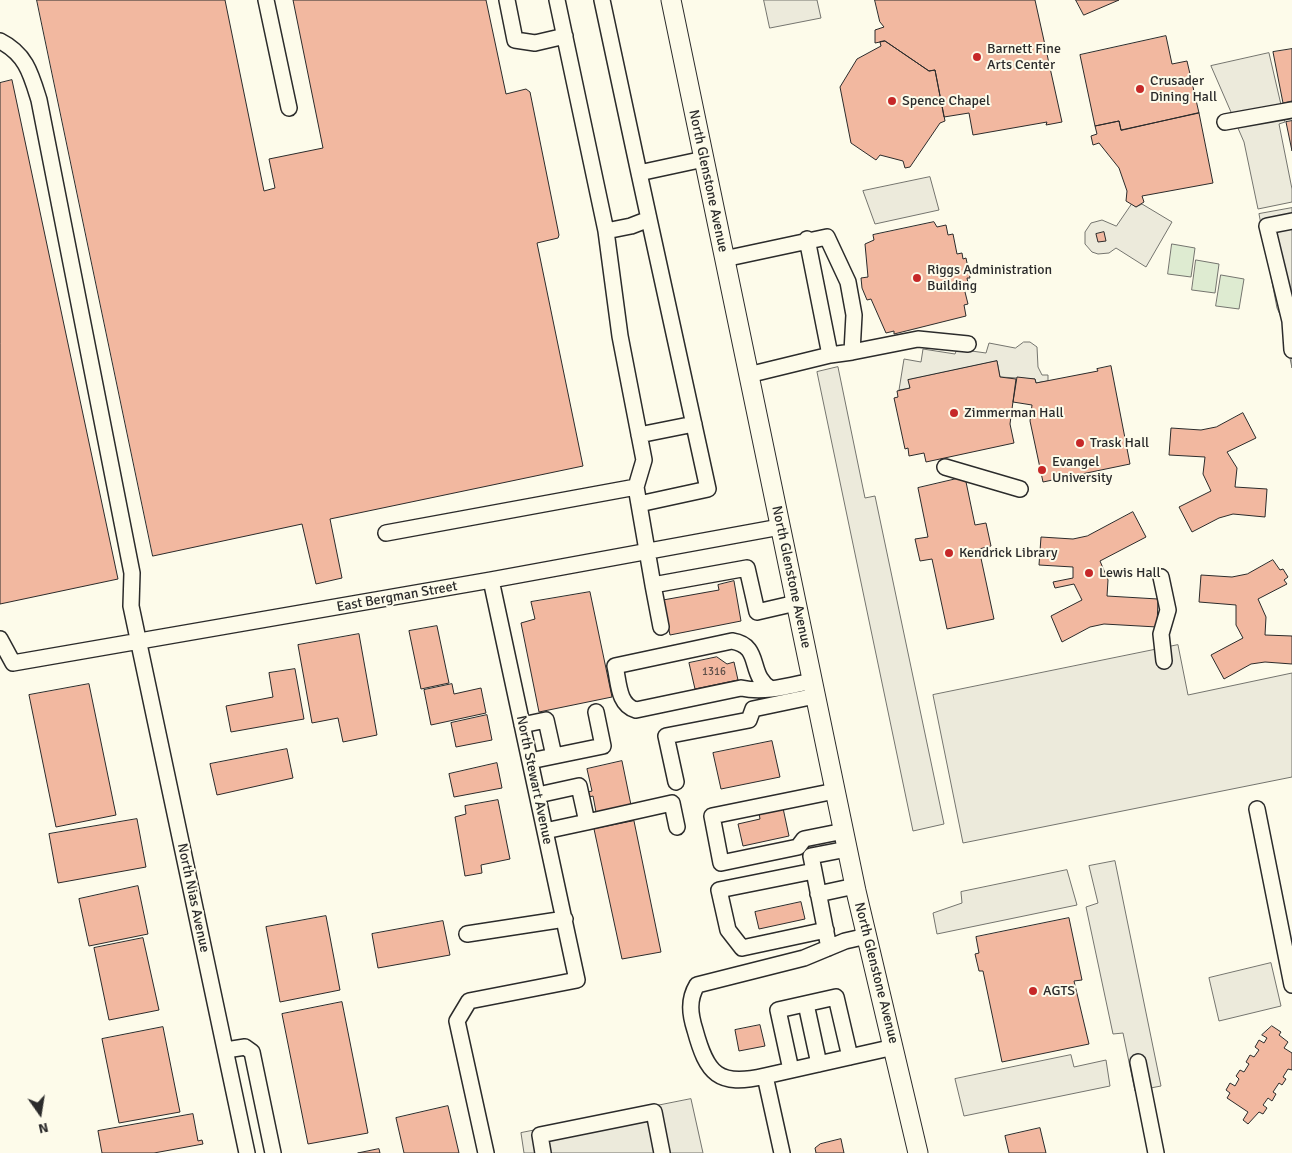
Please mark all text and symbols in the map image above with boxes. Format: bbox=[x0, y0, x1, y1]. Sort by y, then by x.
place label: Barnett Fine Arts Center bbox=[987, 41, 1061, 74]
marker: Barnett Fine Arts Center bbox=[971, 51, 983, 63]
place label: Crusader Dining Hall bbox=[1150, 73, 1217, 105]
marker: Crusader Dining Hall bbox=[1134, 83, 1146, 95]
place label: Spence Chapel bbox=[902, 93, 990, 109]
marker: Spence Chapel bbox=[886, 95, 898, 107]
street label: North Glenstone Avenue bbox=[685, 108, 731, 254]
place label: Riggs Administration Building bbox=[927, 262, 1052, 294]
marker: Riggs Administration Building bbox=[911, 272, 923, 284]
place label: Zimmerman Hall bbox=[964, 405, 1064, 421]
marker: Zimmerman Hall bbox=[948, 407, 960, 419]
place label: Trask Hall bbox=[1090, 435, 1149, 451]
marker: Trask Hall bbox=[1074, 437, 1086, 449]
place label: Evangel University bbox=[1052, 454, 1112, 487]
marker: Evangel University bbox=[1036, 464, 1048, 476]
street label: North Glenstone Avenue bbox=[768, 504, 814, 650]
place label: Kendrick Library bbox=[959, 545, 1057, 561]
marker: Kendrick Library bbox=[943, 547, 955, 559]
place label: Lewis Hall bbox=[1099, 565, 1161, 581]
marker: Lewis Hall bbox=[1083, 567, 1095, 579]
street label: East Bergman Street bbox=[335, 578, 459, 616]
house number: 1316 bbox=[702, 665, 726, 679]
street label: North Stewart Avenue bbox=[512, 714, 556, 846]
street label: North Nias Avenue bbox=[173, 842, 213, 954]
street label: North Glenstone Avenue bbox=[850, 901, 902, 1045]
place label: AGTS bbox=[1043, 983, 1075, 999]
marker: AGTS bbox=[1027, 985, 1039, 997]
north arrow bbox=[15, 1088, 65, 1138]
text: N bbox=[37, 1119, 50, 1137]

